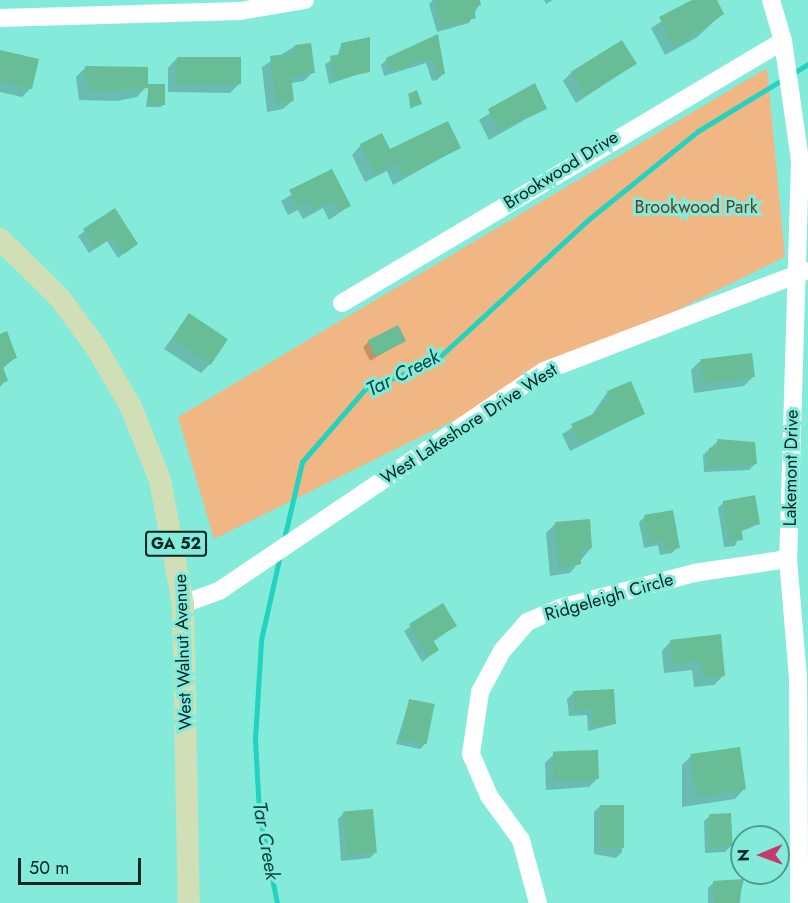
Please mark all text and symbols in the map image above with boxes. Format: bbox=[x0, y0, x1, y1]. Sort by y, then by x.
street label: Brookwood Drive bbox=[500, 126, 622, 214]
park label: Brookwood Park bbox=[634, 196, 758, 218]
water label: Tar Creek bbox=[362, 344, 444, 402]
street label: West Lakeshore Drive West bbox=[377, 359, 561, 489]
street label: Lakemont Drive bbox=[779, 409, 803, 527]
road number: GA 52 bbox=[144, 531, 207, 557]
street label: Ridgeleigh Circle bbox=[542, 568, 676, 626]
street label: West Walnut Avenue bbox=[169, 574, 197, 730]
water label: Tar Creek bbox=[247, 800, 285, 882]
north arrow bbox=[730, 825, 790, 885]
scale bar bbox=[21, 846, 144, 884]
text: N bbox=[732, 849, 755, 862]
text: 50 m bbox=[29, 855, 69, 881]

